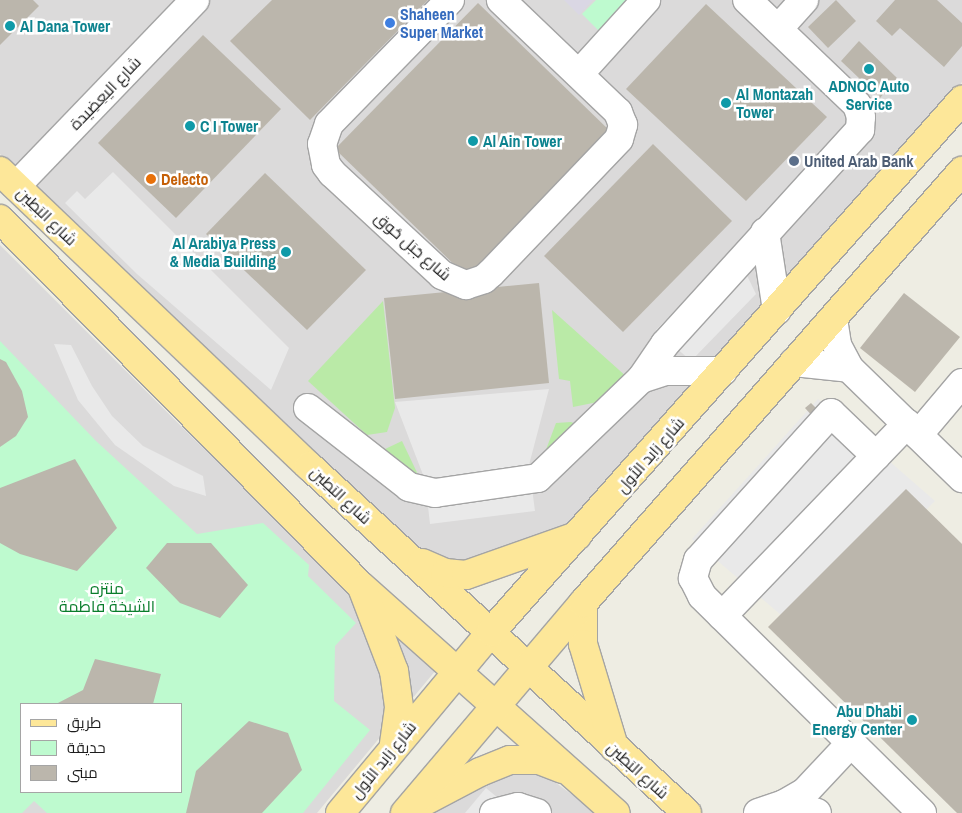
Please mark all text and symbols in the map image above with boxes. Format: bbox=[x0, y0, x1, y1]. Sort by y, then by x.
place label: Shaheen Super Market bbox=[400, 4, 483, 42]
place label: Al Dana Tower bbox=[20, 16, 110, 36]
marker: Shaheen Super Market bbox=[384, 17, 396, 29]
marker: Al Dana Tower bbox=[4, 20, 16, 32]
street label: شارع اليعِضِيدة bbox=[65, 52, 145, 134]
marker: ADNOC Auto Service bbox=[863, 63, 875, 75]
place label: ADNOC Auto Service bbox=[828, 76, 910, 114]
place label: Al Montazah Tower bbox=[736, 84, 813, 122]
marker: Al Montazah Tower bbox=[720, 97, 732, 109]
place label: C I Tower bbox=[200, 116, 258, 136]
marker: C I Tower bbox=[184, 120, 196, 132]
place label: Al Ain Tower bbox=[483, 131, 562, 151]
marker: Al Ain Tower bbox=[467, 135, 479, 147]
place label: United Arab Bank bbox=[804, 151, 914, 171]
marker: United Arab Bank bbox=[788, 155, 800, 167]
place label: Delecto bbox=[161, 169, 208, 189]
marker: Delecto bbox=[145, 173, 157, 185]
street label: شارع البَطِين bbox=[13, 183, 81, 249]
street label: شارع جَبَل حُوق bbox=[371, 208, 455, 284]
place label: Al Arabiya Press & Media Building bbox=[170, 233, 276, 271]
marker: Al Arabiya Press & Media Building bbox=[280, 246, 292, 258]
street label: شارع زايد الأول bbox=[612, 413, 688, 497]
street label: شارع البَطِين bbox=[307, 462, 375, 528]
park label: منتزه الشيخة فاطمة bbox=[59, 578, 155, 616]
place label: Abu Dhabi Energy Center bbox=[812, 701, 902, 739]
legend bbox=[20, 703, 182, 793]
text: طريق bbox=[67, 712, 101, 733]
marker: Abu Dhabi Energy Center bbox=[906, 714, 918, 726]
street label: شارع زايد الأول bbox=[346, 718, 420, 802]
text: حديقة bbox=[67, 737, 106, 758]
street label: شارع البَطِين bbox=[603, 737, 673, 803]
text: مبنى bbox=[67, 762, 98, 783]

